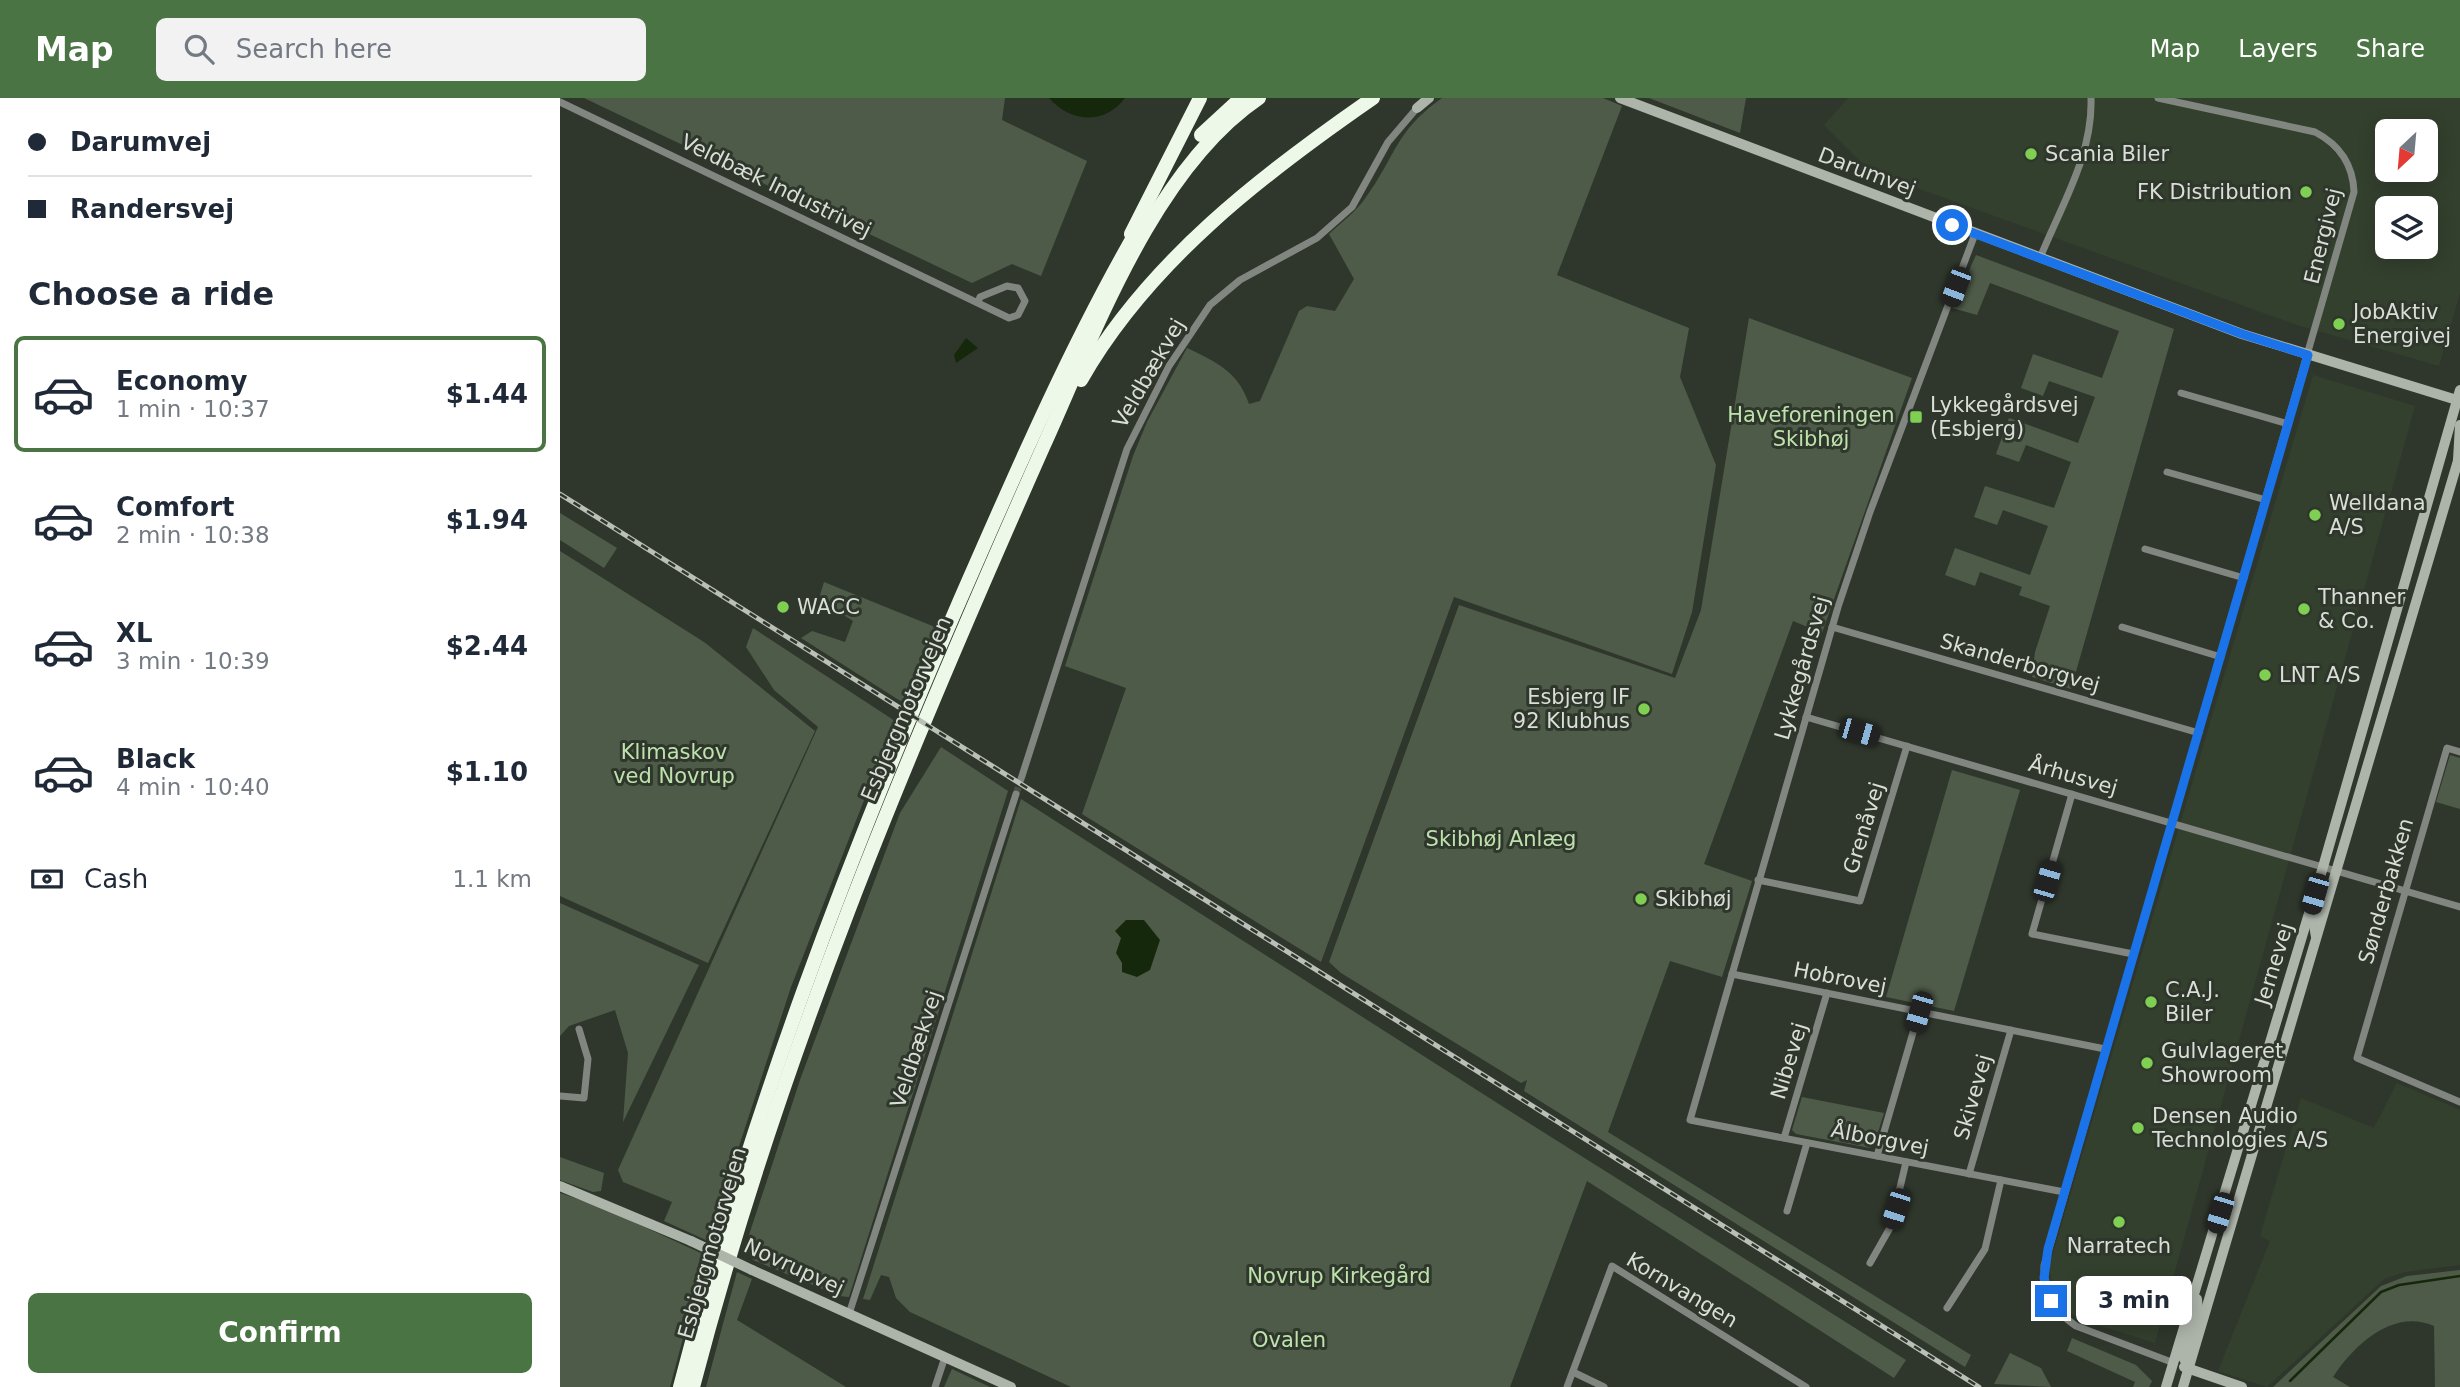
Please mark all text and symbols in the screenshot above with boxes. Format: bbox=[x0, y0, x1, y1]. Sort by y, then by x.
search box bbox=[156, 18, 646, 81]
text: Map bbox=[35, 30, 114, 69]
icon: search bbox=[180, 30, 218, 68]
text: Search here bbox=[236, 34, 392, 64]
text: Map bbox=[2150, 35, 2200, 63]
text: Layers bbox=[2238, 35, 2318, 63]
text: Share bbox=[2356, 35, 2425, 63]
north arrow bbox=[2375, 119, 2438, 182]
map controls bbox=[2375, 119, 2438, 259]
text: Darumvej bbox=[70, 127, 211, 157]
street label: Veldbæk Industrivej bbox=[677, 129, 875, 243]
street label: Darumvej bbox=[1815, 142, 1919, 202]
place label: Scania Biler bbox=[2045, 142, 2169, 166]
marker: Scania Biler bbox=[2023, 146, 2039, 162]
place label: FK Distribution bbox=[2137, 180, 2292, 204]
marker: FK Distribution bbox=[2298, 184, 2314, 200]
street label: Energivej bbox=[2299, 185, 2347, 287]
text: Randersvej bbox=[70, 194, 234, 224]
button: layers bbox=[2375, 196, 2438, 259]
route start bbox=[1936, 209, 1968, 241]
car bbox=[1939, 264, 1974, 310]
text: Choose a ride bbox=[28, 275, 274, 313]
place label: JobAktiv Energivej bbox=[2351, 300, 2451, 348]
street label: Veldbækvej bbox=[1108, 314, 1190, 432]
marker: JobAktiv Energivej bbox=[2331, 316, 2347, 332]
icon: car bbox=[32, 363, 95, 426]
text: Economy bbox=[116, 366, 247, 396]
text: $1.44 bbox=[446, 379, 528, 409]
place label: Lykkegårdsvej (Esbjerg) bbox=[1930, 392, 2079, 441]
text: 1 min · 10:37 bbox=[116, 396, 270, 422]
park label: Haveforeningen Skibhøj bbox=[1727, 403, 1895, 451]
marker: Lykkegårdsvej (Esbjerg) bbox=[1908, 409, 1924, 425]
icon: car bbox=[32, 489, 95, 552]
place label: Welldana A/S bbox=[2329, 491, 2426, 539]
text: Comfort bbox=[116, 492, 234, 522]
text: $1.94 bbox=[446, 505, 528, 535]
marker: Welldana A/S bbox=[2307, 507, 2323, 523]
text: 2 min · 10:38 bbox=[116, 522, 270, 548]
place label: Thanner & Co. bbox=[2317, 585, 2406, 633]
street label: Lykkegårdsvej bbox=[1769, 593, 1834, 743]
place label: WACC bbox=[797, 595, 860, 619]
marker: WACC bbox=[775, 599, 791, 615]
marker: Thanner & Co. bbox=[2296, 601, 2312, 617]
street label: Esbjergmotorvejen bbox=[856, 613, 956, 805]
icon: car bbox=[32, 615, 95, 678]
text: XL bbox=[116, 618, 153, 648]
street label: Skanderborgvej bbox=[1937, 629, 2103, 697]
text: $2.44 bbox=[446, 631, 528, 661]
text: 3 min · 10:39 bbox=[116, 648, 270, 674]
place label: LNT A/S bbox=[2279, 663, 2361, 687]
marker: LNT A/S bbox=[2257, 667, 2273, 683]
place label: Esbjerg IF 92 Klubhus bbox=[1513, 685, 1630, 733]
marker: Esbjerg IF 92 Klubhus bbox=[1636, 701, 1652, 717]
car bbox=[1836, 716, 1883, 748]
park label: Klimaskov ved Novrup bbox=[613, 740, 735, 788]
icon: car bbox=[32, 741, 95, 804]
text: Black bbox=[116, 744, 195, 774]
street label: Århusvej bbox=[2026, 750, 2121, 800]
text: $1.10 bbox=[446, 757, 528, 787]
text: 4 min · 10:40 bbox=[116, 774, 270, 800]
street label: Grenåvej bbox=[1838, 779, 1889, 877]
street label: Sønderbakken bbox=[2354, 815, 2418, 967]
park label: Skibhøj Anlæg bbox=[1426, 827, 1576, 851]
car bbox=[2032, 858, 2063, 904]
icon: cash bbox=[28, 860, 66, 898]
text: Cash bbox=[84, 864, 148, 894]
text: 1.1 km bbox=[452, 866, 532, 892]
car bbox=[2300, 871, 2331, 917]
place label: Skibhøj bbox=[1655, 887, 1732, 911]
marker: Skibhøj bbox=[1633, 891, 1649, 907]
street label: Jernevej bbox=[2250, 920, 2298, 1010]
street label: Hobrovej bbox=[1791, 957, 1889, 999]
place label: C.A.J. Biler bbox=[2165, 978, 2220, 1026]
street label: Veldbækvej bbox=[886, 987, 946, 1111]
car bbox=[1904, 989, 1935, 1035]
marker: C.A.J. Biler bbox=[2143, 994, 2159, 1010]
street label: Nibevej bbox=[1766, 1020, 1812, 1102]
place label: Gulvlageret Showroom bbox=[2161, 1039, 2283, 1087]
street label: Skivevej bbox=[1949, 1051, 1997, 1143]
marker: Gulvlageret Showroom bbox=[2139, 1055, 2155, 1071]
place label: Densen Audio Technologies A/S bbox=[2151, 1104, 2328, 1152]
street label: Ålborgvej bbox=[1829, 1116, 1931, 1160]
marker: Densen Audio Technologies A/S bbox=[2130, 1120, 2146, 1136]
street label: Esbjergmotorvejen bbox=[673, 1144, 751, 1342]
car bbox=[1880, 1186, 1913, 1232]
car bbox=[2204, 1190, 2237, 1236]
marker: Narratech bbox=[2111, 1214, 2127, 1230]
street label: Novrupvej bbox=[740, 1233, 848, 1301]
place label: Narratech bbox=[2067, 1234, 2171, 1258]
street label: Kornvangen bbox=[1622, 1247, 1742, 1333]
park label: Novrup Kirkegård bbox=[1247, 1263, 1431, 1288]
callout: 3 min bbox=[2076, 1276, 2191, 1326]
route end bbox=[2035, 1285, 2067, 1317]
text: 3 min bbox=[2098, 1287, 2170, 1313]
button: Confirm bbox=[28, 1293, 532, 1373]
park label: Ovalen bbox=[1252, 1328, 1326, 1352]

